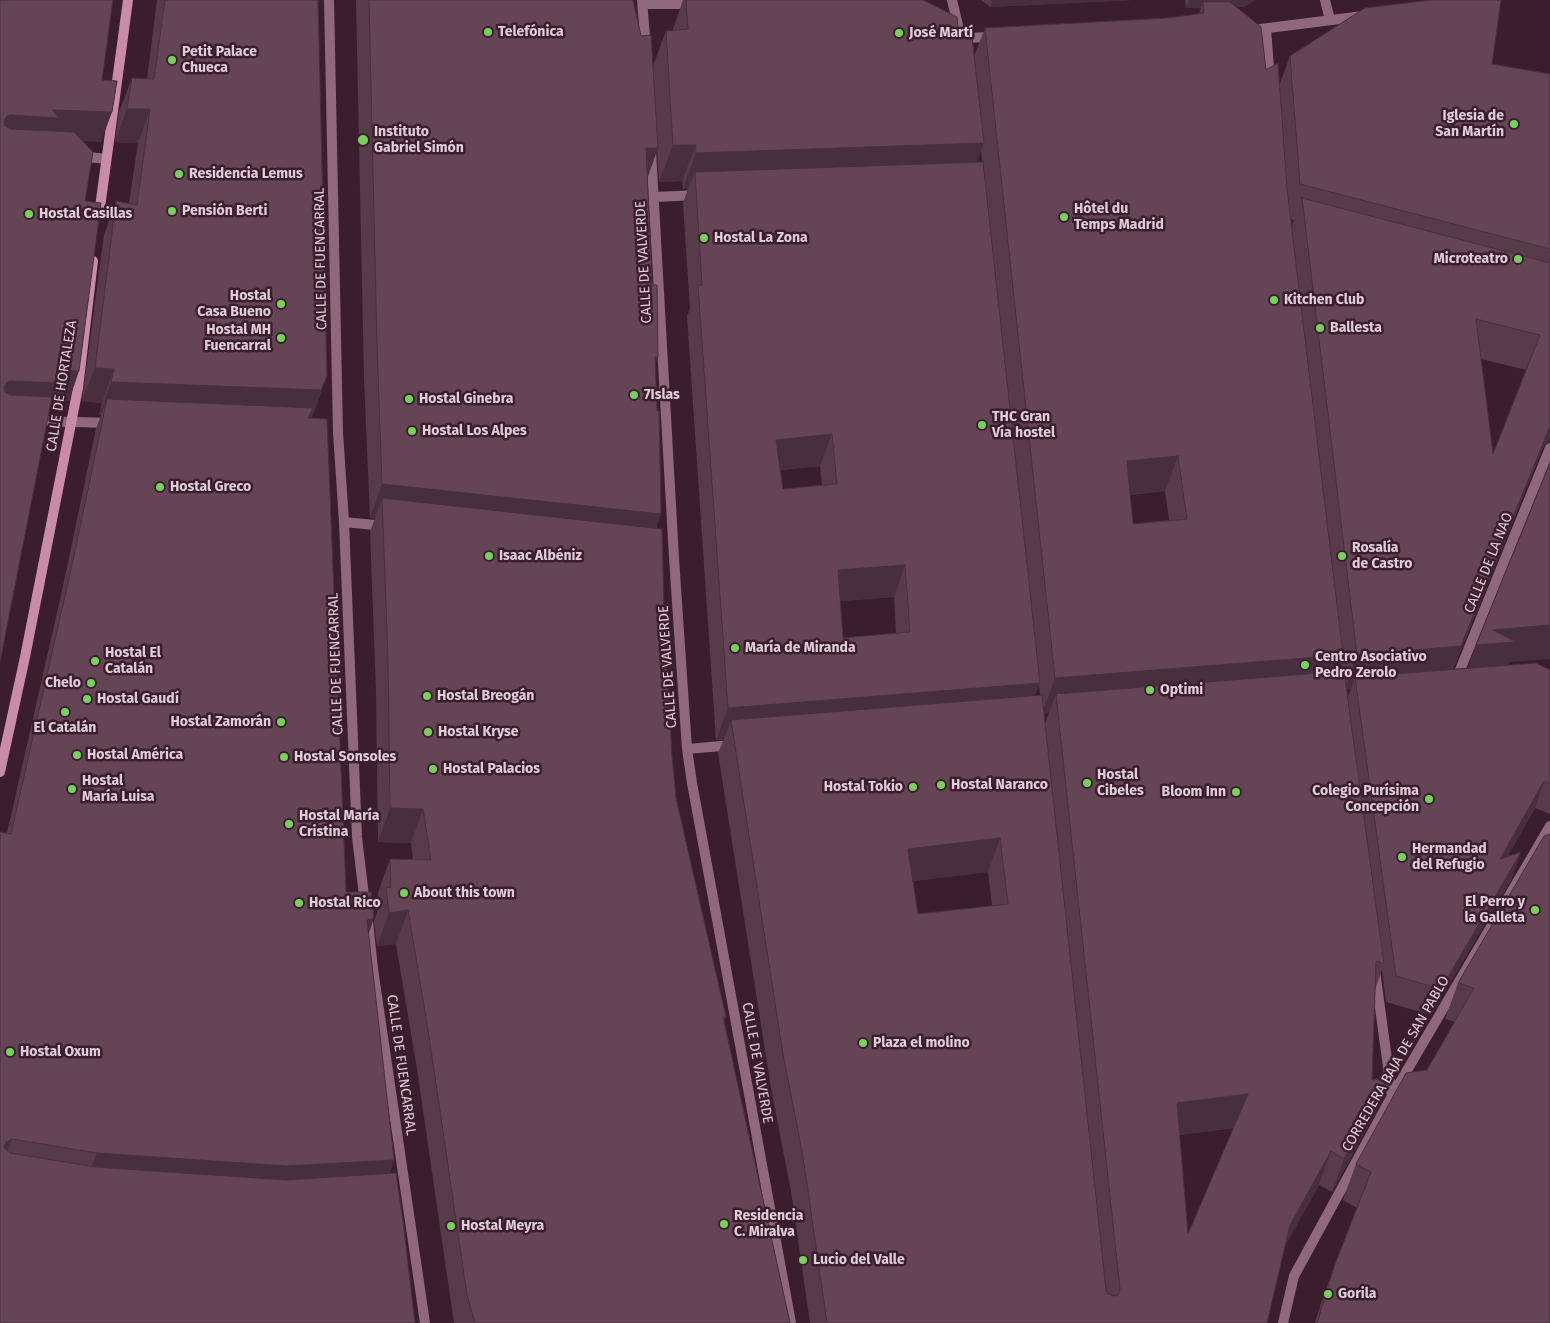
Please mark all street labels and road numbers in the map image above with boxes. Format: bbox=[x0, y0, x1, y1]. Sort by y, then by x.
street label: CALLE DE FUENCARRAL bbox=[311, 188, 331, 330]
street label: CALLE DE VALVERDE bbox=[632, 200, 656, 324]
street label: CALLE DE HORTALEZA bbox=[43, 319, 81, 453]
street label: CALLE DE LA NAO bbox=[1461, 510, 1517, 616]
street label: CALLE DE FUENCARRAL bbox=[325, 593, 347, 735]
street label: CALLE DE VALVERDE bbox=[655, 605, 681, 729]
street label: CORREDERA BAJA DE SAN PABLO bbox=[1339, 973, 1453, 1155]
street label: CALLE DE FUENCARRAL bbox=[383, 993, 419, 1137]
street label: CALLE DE VALVERDE bbox=[738, 1001, 776, 1125]

